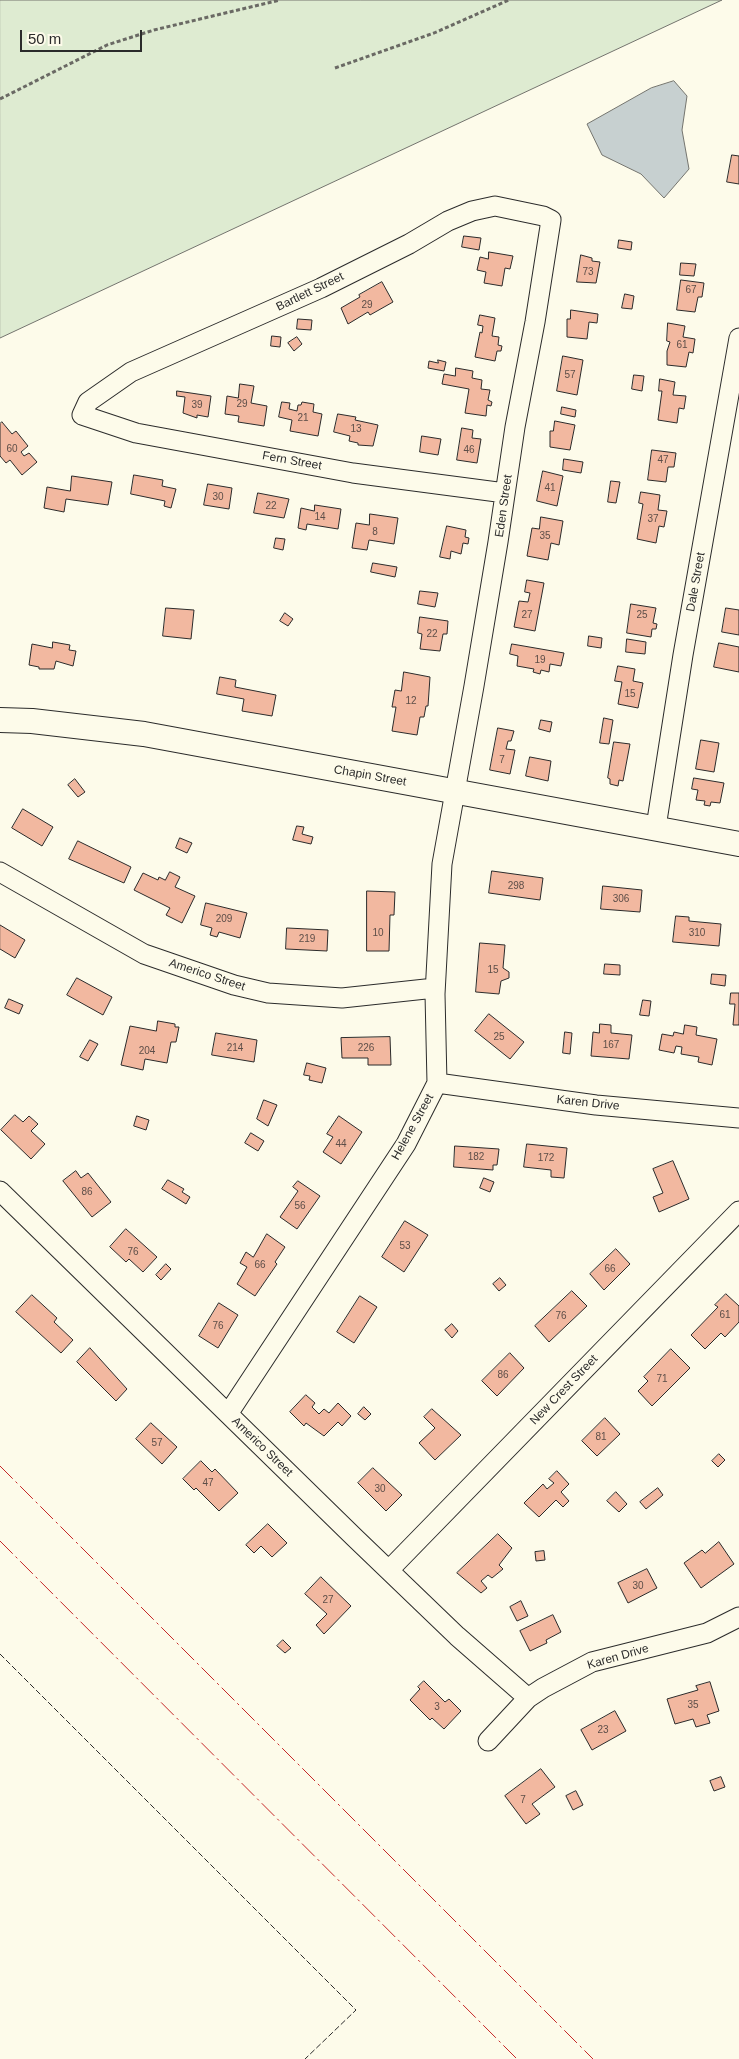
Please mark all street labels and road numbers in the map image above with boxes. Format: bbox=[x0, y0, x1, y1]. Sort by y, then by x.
street label: Bartlett Street bbox=[274, 269, 346, 315]
street label: Fern Street bbox=[261, 449, 323, 473]
street label: Eden Street bbox=[492, 474, 516, 538]
street label: Dale Street bbox=[684, 551, 708, 613]
street label: Chapin Street bbox=[333, 763, 407, 789]
street label: Americo Street bbox=[167, 956, 247, 994]
street label: Helene Street bbox=[389, 1091, 437, 1163]
street label: Karen Drive bbox=[556, 1093, 620, 1113]
street label: New Crest Street bbox=[527, 1352, 601, 1428]
street label: Americo Street bbox=[228, 1414, 296, 1480]
street label: Karen Drive bbox=[586, 1641, 650, 1673]

